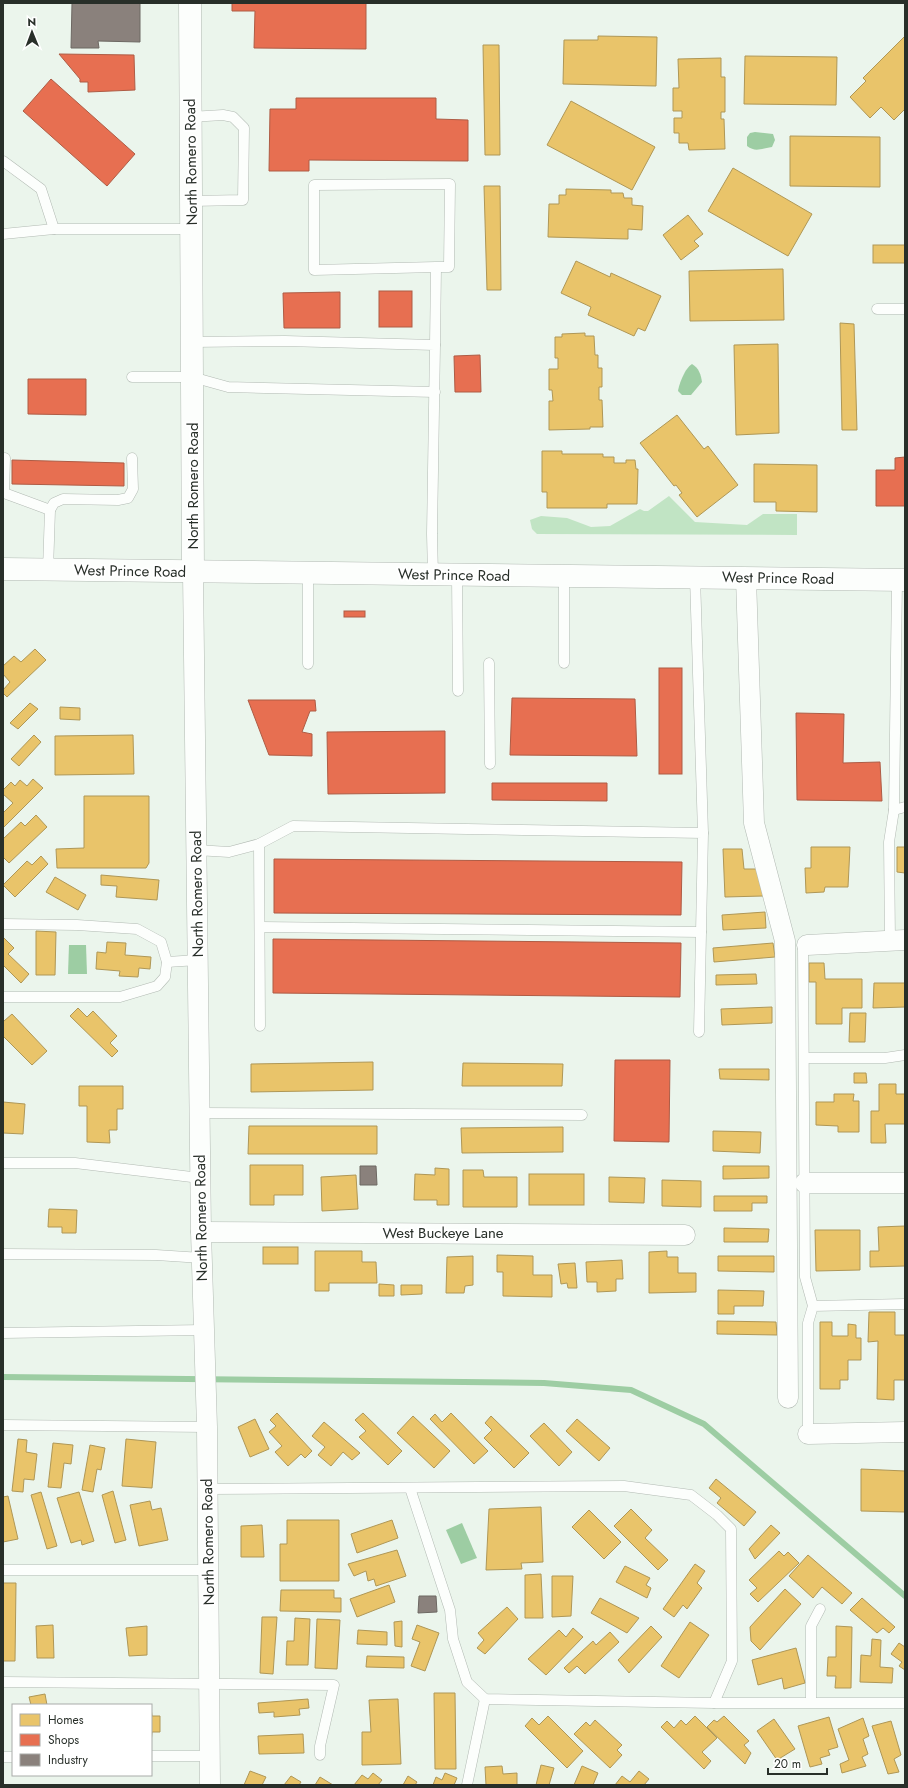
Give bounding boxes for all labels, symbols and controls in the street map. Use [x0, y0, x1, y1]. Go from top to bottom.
north arrow [12, 12, 52, 52]
text: N [27, 14, 36, 30]
street label: North Romero Road [179, 98, 203, 226]
street label: North Romero Road [182, 423, 204, 549]
street label: West Prince Road [74, 559, 186, 583]
street label: West Prince Road [398, 563, 510, 587]
street label: West Prince Road [722, 566, 834, 590]
street label: North Romero Road [185, 830, 209, 958]
street label: North Romero Road [189, 1154, 213, 1282]
street label: West Buckeye Lane [383, 1222, 504, 1244]
street label: North Romero Road [196, 1478, 220, 1606]
legend [12, 1704, 152, 1776]
text: Homes [48, 1711, 84, 1729]
text: Shops [48, 1731, 79, 1749]
scale bar [768, 1750, 827, 1776]
text: Industry [48, 1751, 89, 1769]
text: 20 m [774, 1755, 801, 1773]

